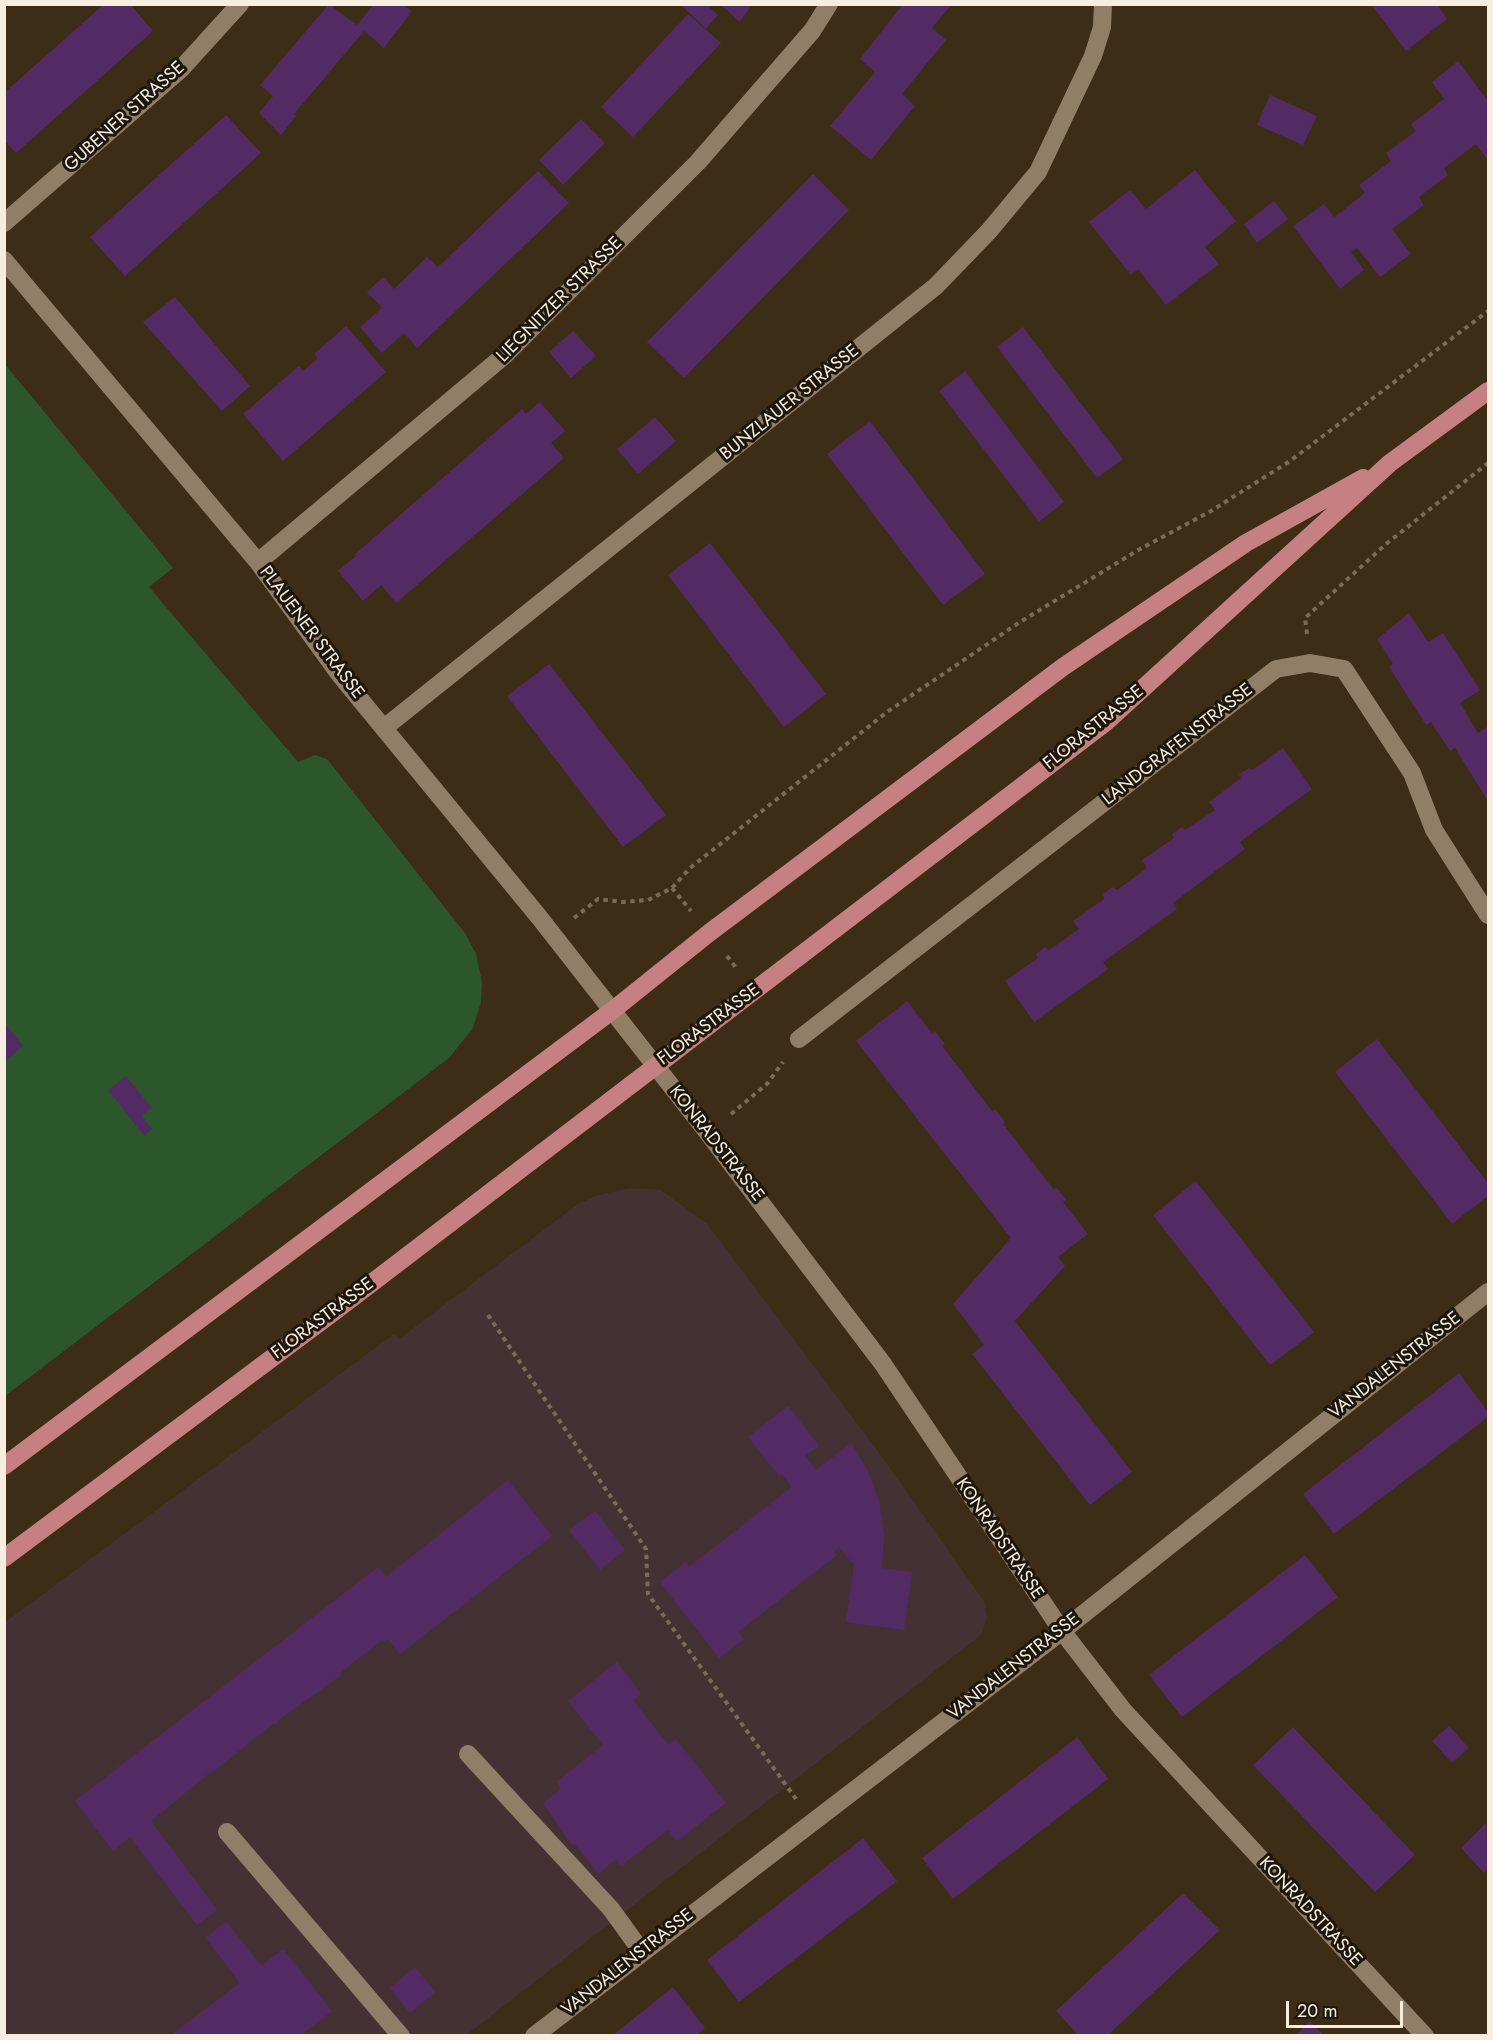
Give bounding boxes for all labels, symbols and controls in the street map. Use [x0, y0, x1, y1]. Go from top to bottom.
street label: GUBENER STRASSE [60, 57, 190, 177]
street label: LIEGNITZER STRASSE [493, 233, 627, 367]
street label: BUNZLAUER STRASSE [716, 340, 864, 466]
street label: PLAUENER STRASSE [254, 562, 368, 704]
street label: LANDGRAFENSTRASSE [1098, 679, 1258, 811]
street label: FLORASTRASSE [1040, 681, 1148, 775]
street label: FLORASTRASSE [654, 979, 764, 1071]
street label: KONRADSTRASSE [664, 1082, 768, 1206]
street label: FLORASTRASSE [268, 1273, 378, 1365]
street label: VANDALENSTRASSE [1325, 1308, 1465, 1424]
street label: KONRADSTRASSE [950, 1474, 1048, 1604]
street label: VANDALENSTRASSE [944, 1609, 1084, 1725]
street label: KONRADSTRASSE [1254, 1853, 1366, 1971]
street label: VANDALENSTRASSE [558, 1905, 698, 2021]
scale bar [1289, 1989, 1406, 2027]
text: 20 m [1297, 1998, 1337, 2024]

